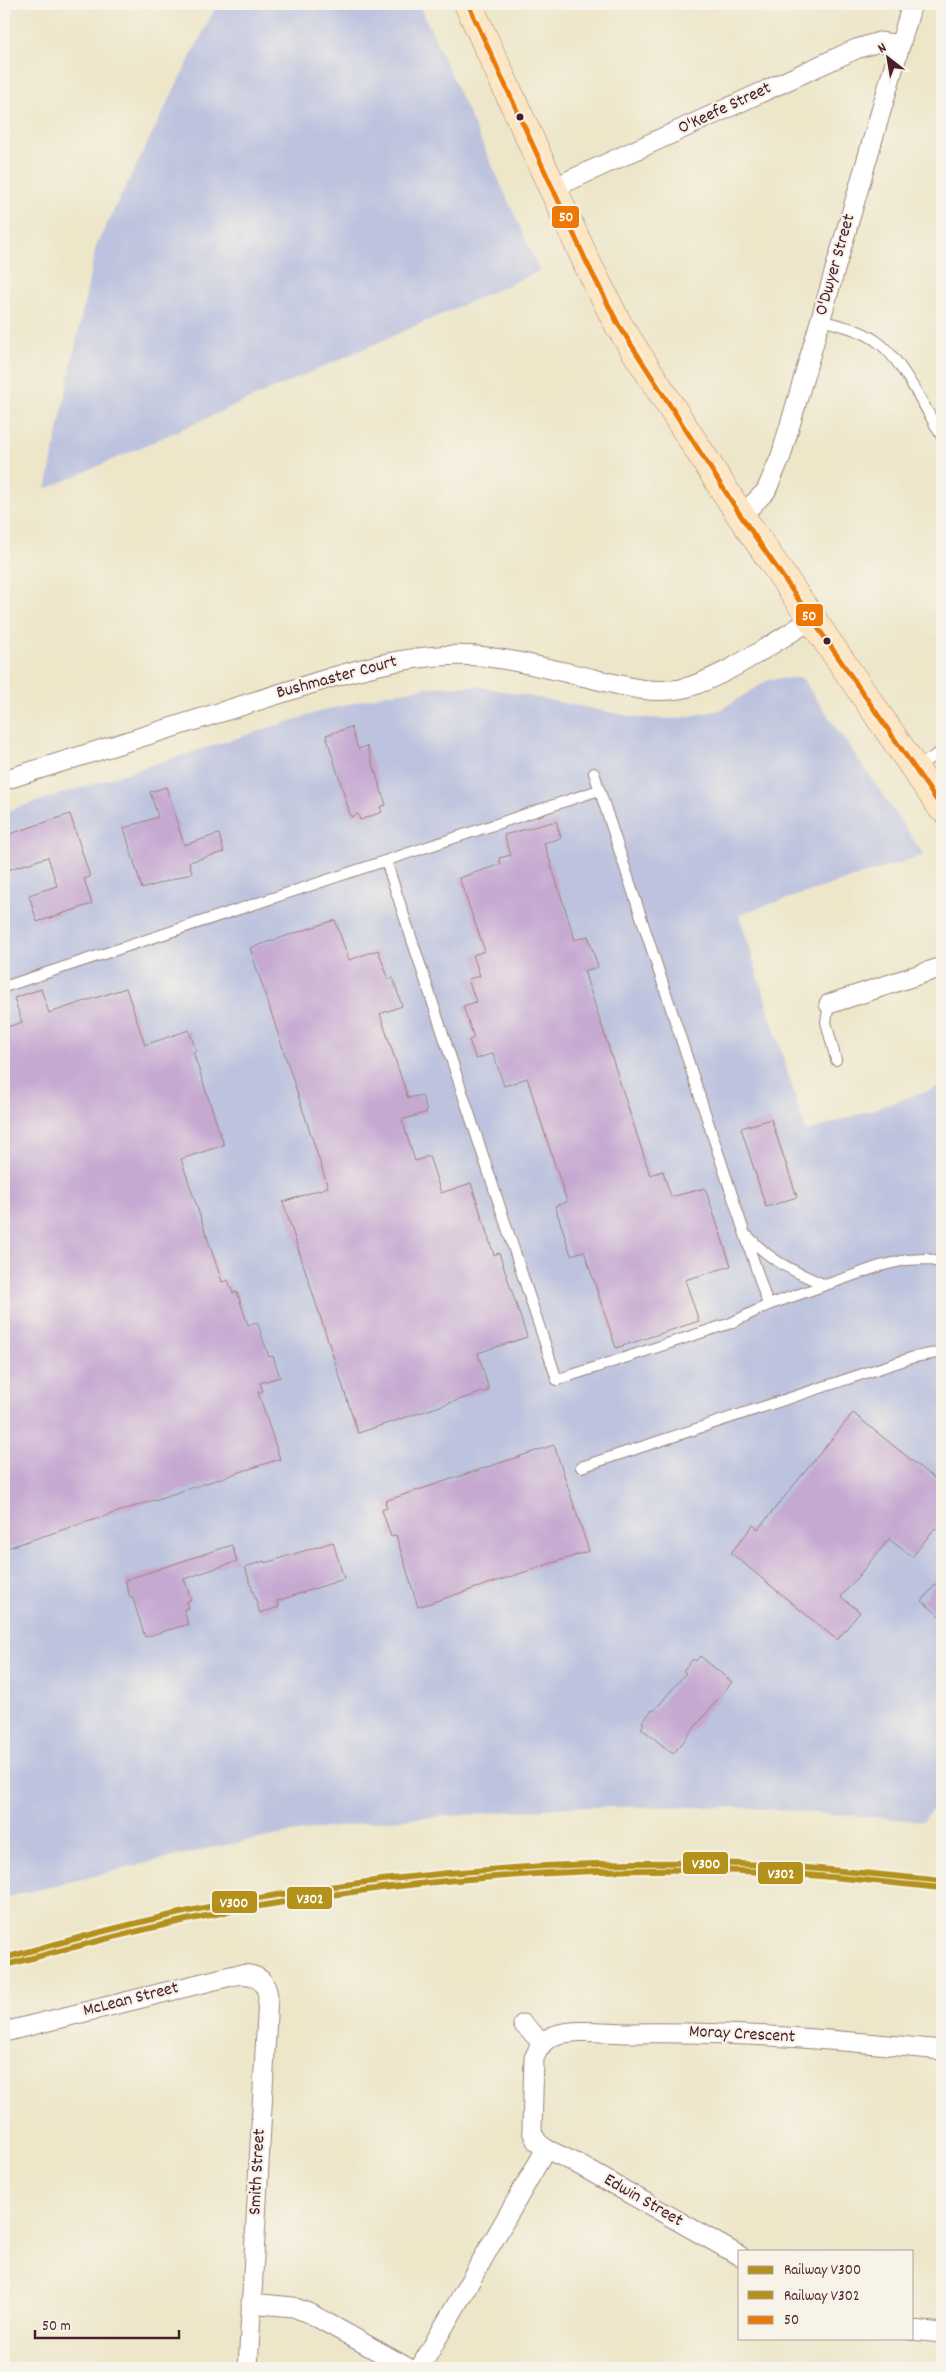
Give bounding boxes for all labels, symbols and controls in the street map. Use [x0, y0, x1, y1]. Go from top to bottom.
north arrow [864, 32, 914, 82]
text: N [874, 38, 891, 59]
street label: O'Keefe Street [674, 76, 776, 141]
unlabelled marker [515, 112, 525, 122]
line badge: 50 [551, 205, 580, 229]
text: 50 [559, 208, 573, 228]
street label: O'Dwyer Street [810, 211, 863, 319]
line badge: 50 [795, 603, 824, 627]
text: 50 [802, 607, 816, 627]
unlabelled marker [822, 636, 832, 646]
street label: Bushmaster Court [274, 650, 400, 706]
line badge: V300 [682, 1851, 729, 1875]
text: V300 [692, 1855, 720, 1875]
line badge: V302 [757, 1861, 804, 1885]
text: V302 [768, 1865, 794, 1885]
line badge: V302 [286, 1886, 333, 1910]
line badge: V300 [211, 1890, 258, 1914]
text: V302 [297, 1890, 323, 1910]
text: V300 [220, 1894, 248, 1914]
street label: McLean Street [81, 1976, 182, 2024]
street label: Moray Crescent [688, 2020, 796, 2050]
street label: Smith Street [243, 2128, 273, 2216]
street label: Edwin Street [599, 2168, 688, 2234]
legend [738, 2250, 914, 2340]
text: Railway V300 [784, 2260, 861, 2282]
text: Railway V302 [784, 2286, 859, 2308]
scale bar [35, 2307, 179, 2339]
text: 50 [784, 2310, 799, 2332]
text: 50 m [42, 2316, 71, 2338]

